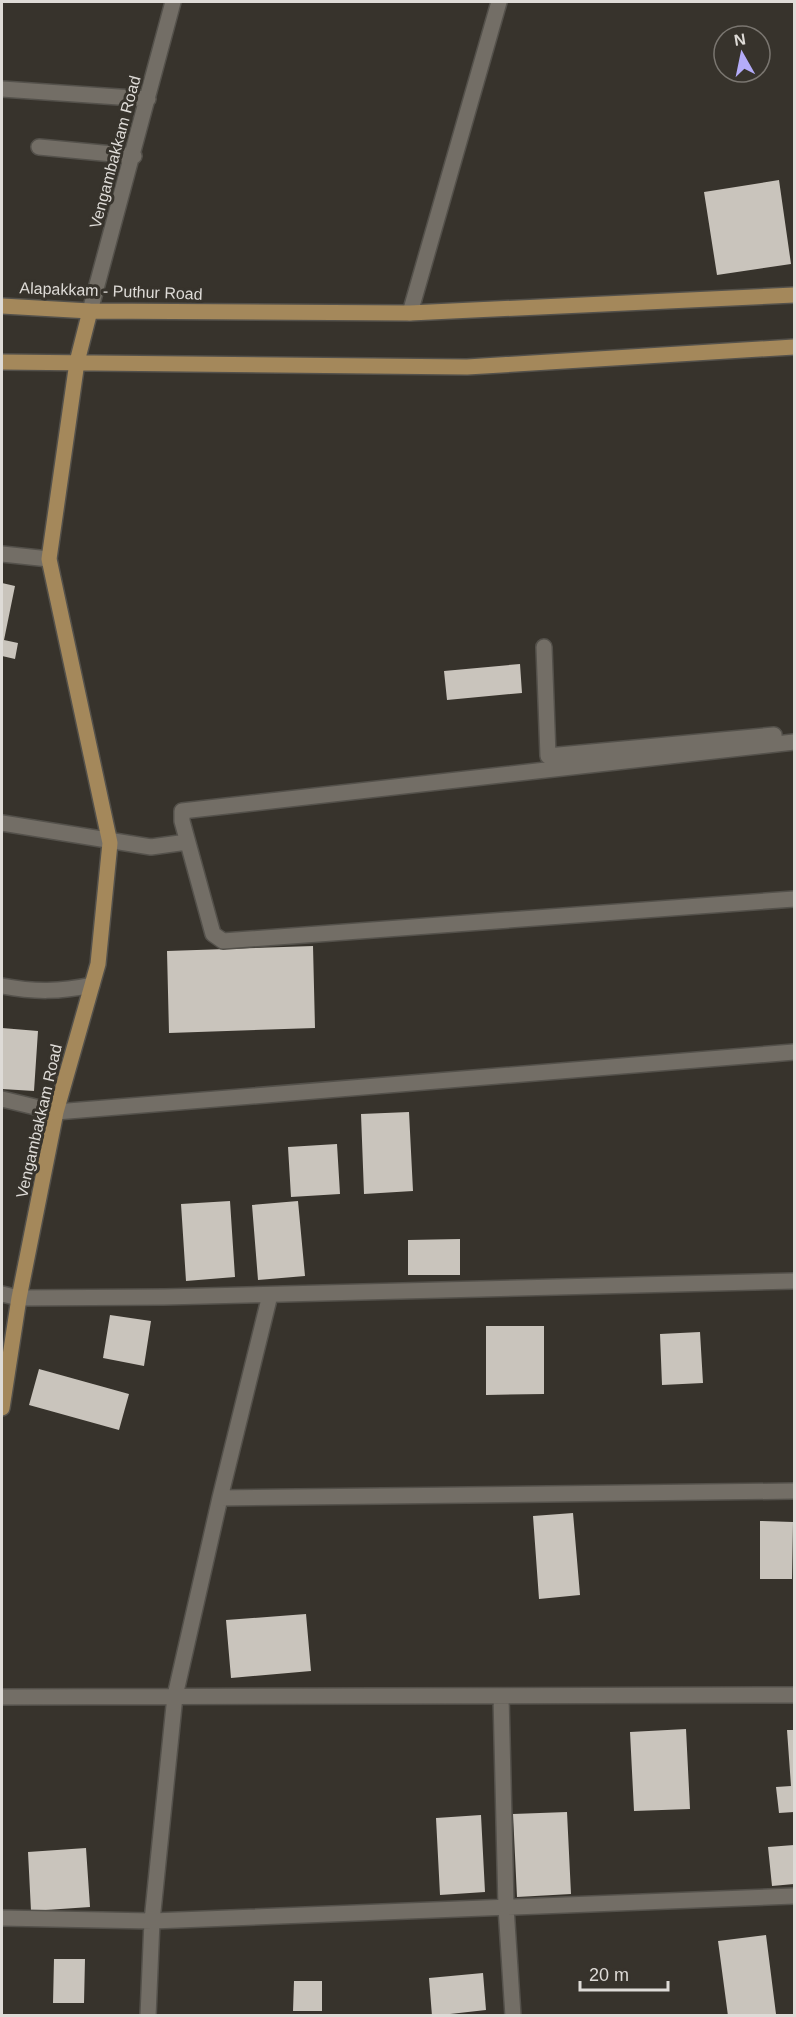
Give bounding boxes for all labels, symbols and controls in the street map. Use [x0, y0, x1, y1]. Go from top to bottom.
north arrow [712, 24, 772, 84]
text: N [733, 30, 747, 49]
street label: Vengambakkam Road [86, 74, 144, 230]
street label: Alapakkam - Puthur Road [19, 279, 203, 303]
street label: Vengambakkam Road [13, 1042, 65, 1200]
scale bar [580, 1954, 668, 1992]
text: 20 m [589, 1965, 629, 1985]

